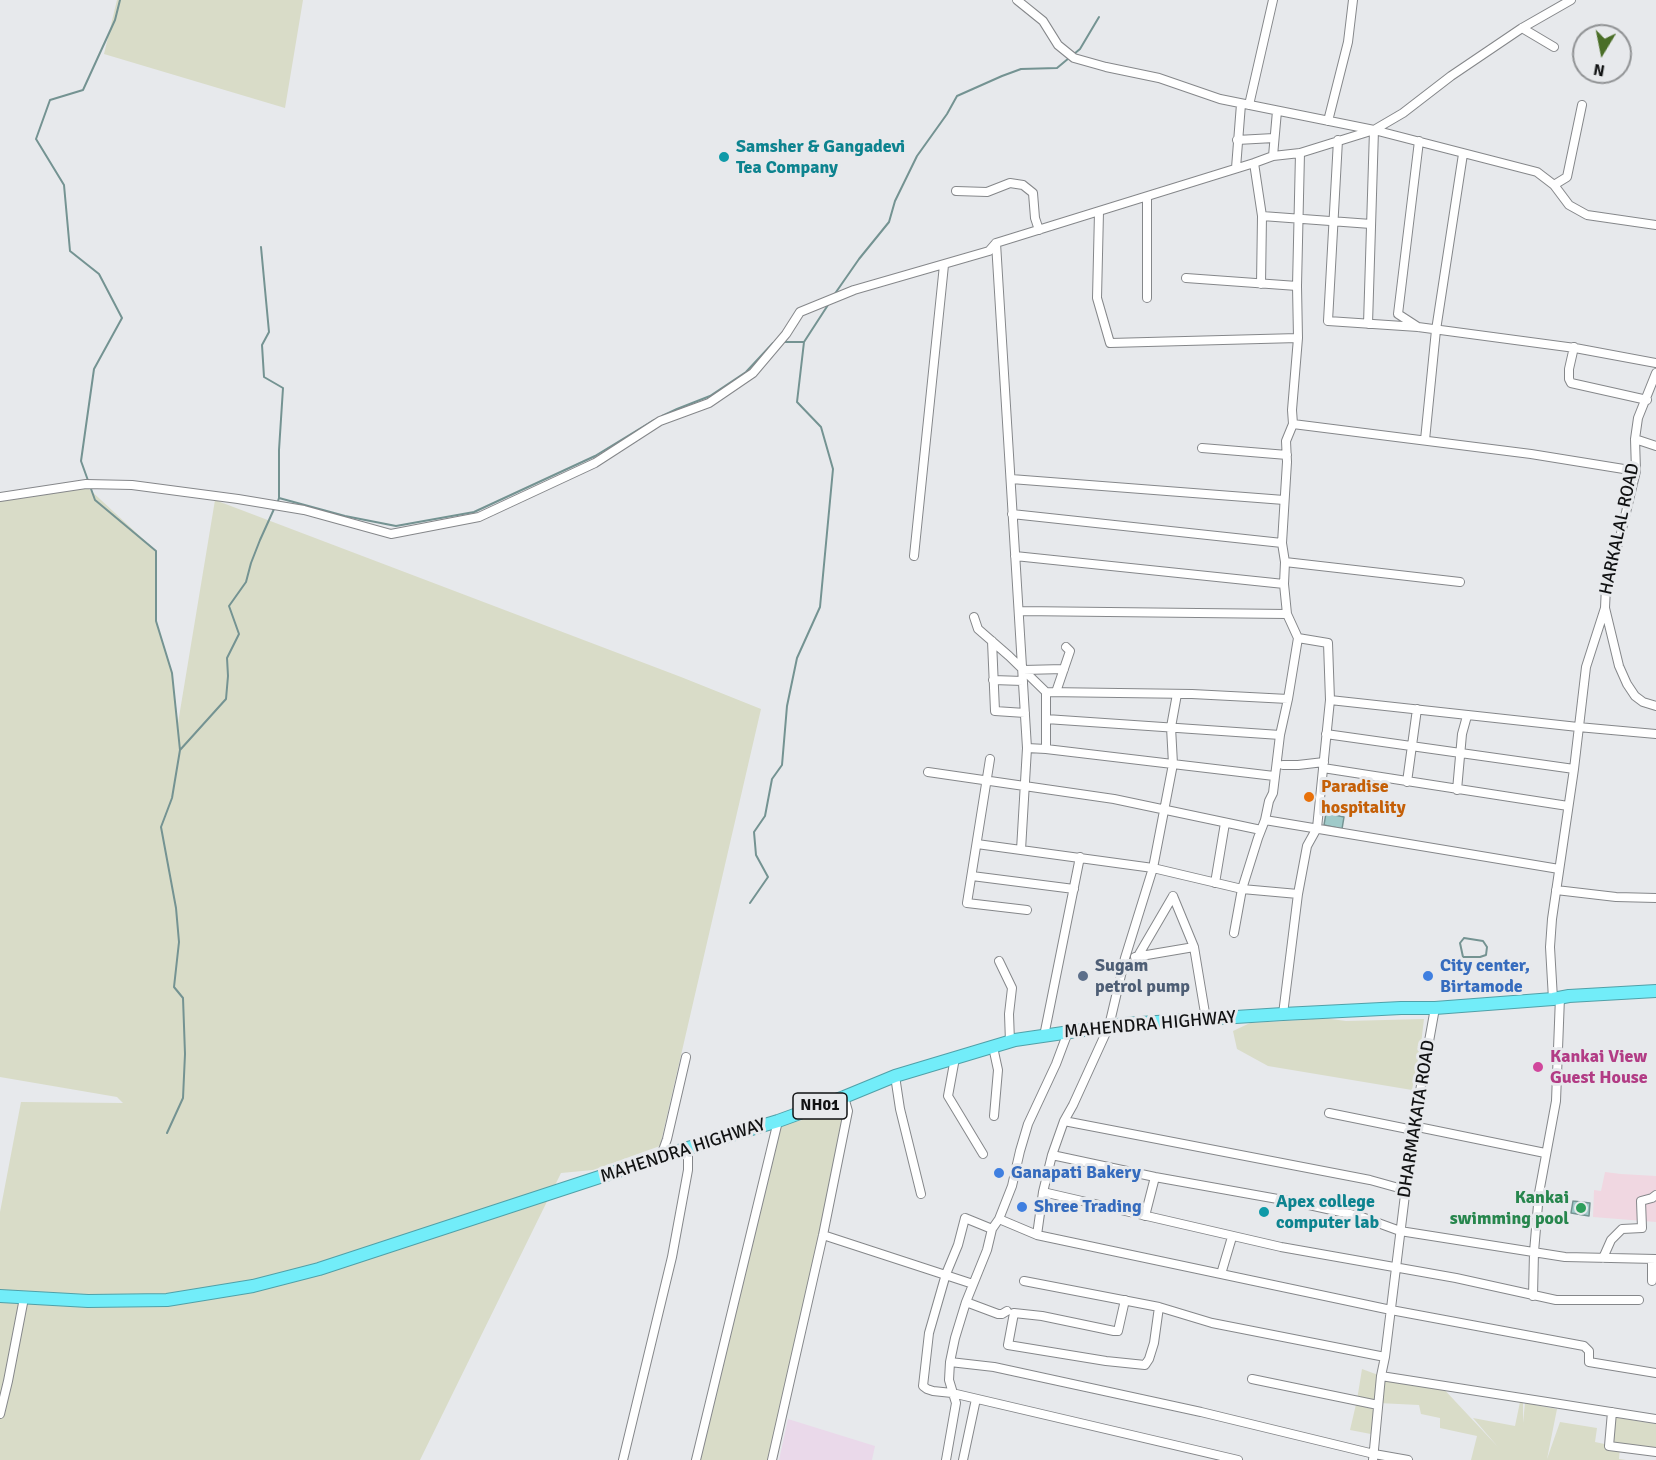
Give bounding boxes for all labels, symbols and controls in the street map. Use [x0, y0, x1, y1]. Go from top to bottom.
north arrow [1572, 24, 1632, 84]
text: N [1592, 59, 1606, 81]
place label: Samsher & Gangadevi Tea Company [736, 136, 905, 178]
marker: Samsher & Gangadevi Tea Company [717, 150, 731, 164]
street label: HARKALAL ROAD [1596, 461, 1644, 597]
place label: Paradise hospitality [1321, 776, 1406, 818]
marker: Paradise hospitality [1302, 790, 1316, 804]
place label: Sugam petrol pump [1095, 955, 1190, 998]
place label: City center, Birtamode [1440, 955, 1530, 998]
marker: Sugam petrol pump [1076, 969, 1090, 983]
marker: City center, Birtamode [1421, 969, 1435, 983]
street label: MAHENDRA HIGHWAY [1063, 1007, 1237, 1043]
street label: DHARMAKATA ROAD [1394, 1039, 1440, 1199]
place label: Kankai View Guest House [1550, 1046, 1648, 1088]
marker: Kankai View Guest House [1531, 1060, 1545, 1074]
road number: NH01 [793, 1093, 847, 1119]
street label: MAHENDRA HIGHWAY [598, 1114, 768, 1188]
place label: Ganapati Bakery [1011, 1162, 1141, 1184]
marker: Ganapati Bakery [992, 1166, 1006, 1180]
place label: Kankai swimming pool [1450, 1187, 1569, 1230]
place label: Apex college computer lab [1276, 1191, 1379, 1234]
place label: Shree Trading [1034, 1196, 1142, 1218]
marker: Shree Trading [1015, 1200, 1029, 1214]
marker: Kankai swimming pool [1574, 1201, 1588, 1215]
marker: Apex college computer lab [1257, 1205, 1271, 1219]

